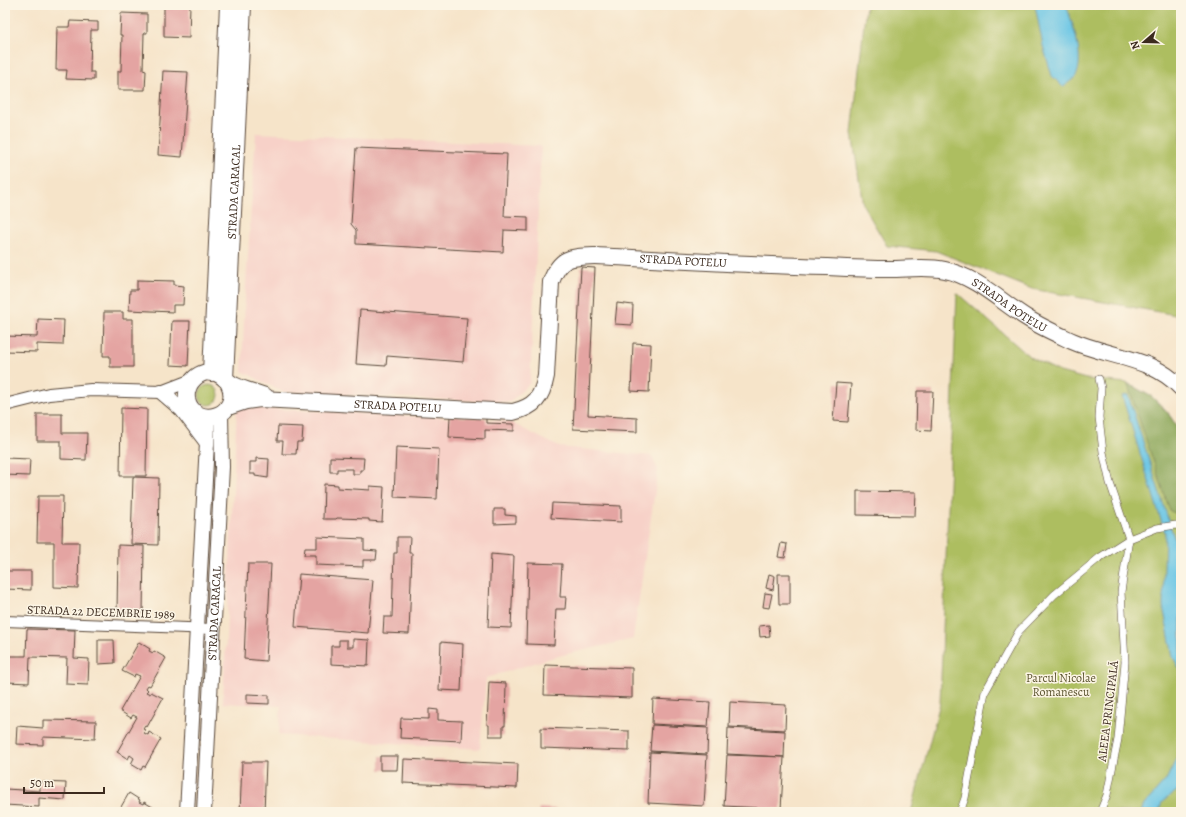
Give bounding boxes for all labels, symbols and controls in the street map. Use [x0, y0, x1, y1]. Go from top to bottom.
north arrow [1124, 22, 1164, 62]
text: N [1127, 39, 1143, 52]
street label: STRADA CARACAL [224, 144, 244, 240]
street label: STRADA POTELU [639, 250, 727, 271]
street label: STRADA POTELU [969, 274, 1050, 336]
street label: STRADA POTELU [353, 396, 442, 416]
street label: STRADA CARACAL [204, 565, 225, 661]
street label: STRADA 22 DECEMBRIE 1989 [27, 601, 175, 623]
street label: ALEEA PRINCIPALĂ [1094, 658, 1122, 764]
park label: Parcul Nicolae Romanescu [1026, 670, 1096, 700]
scale bar [24, 769, 104, 795]
text: 50 m [30, 775, 54, 791]

